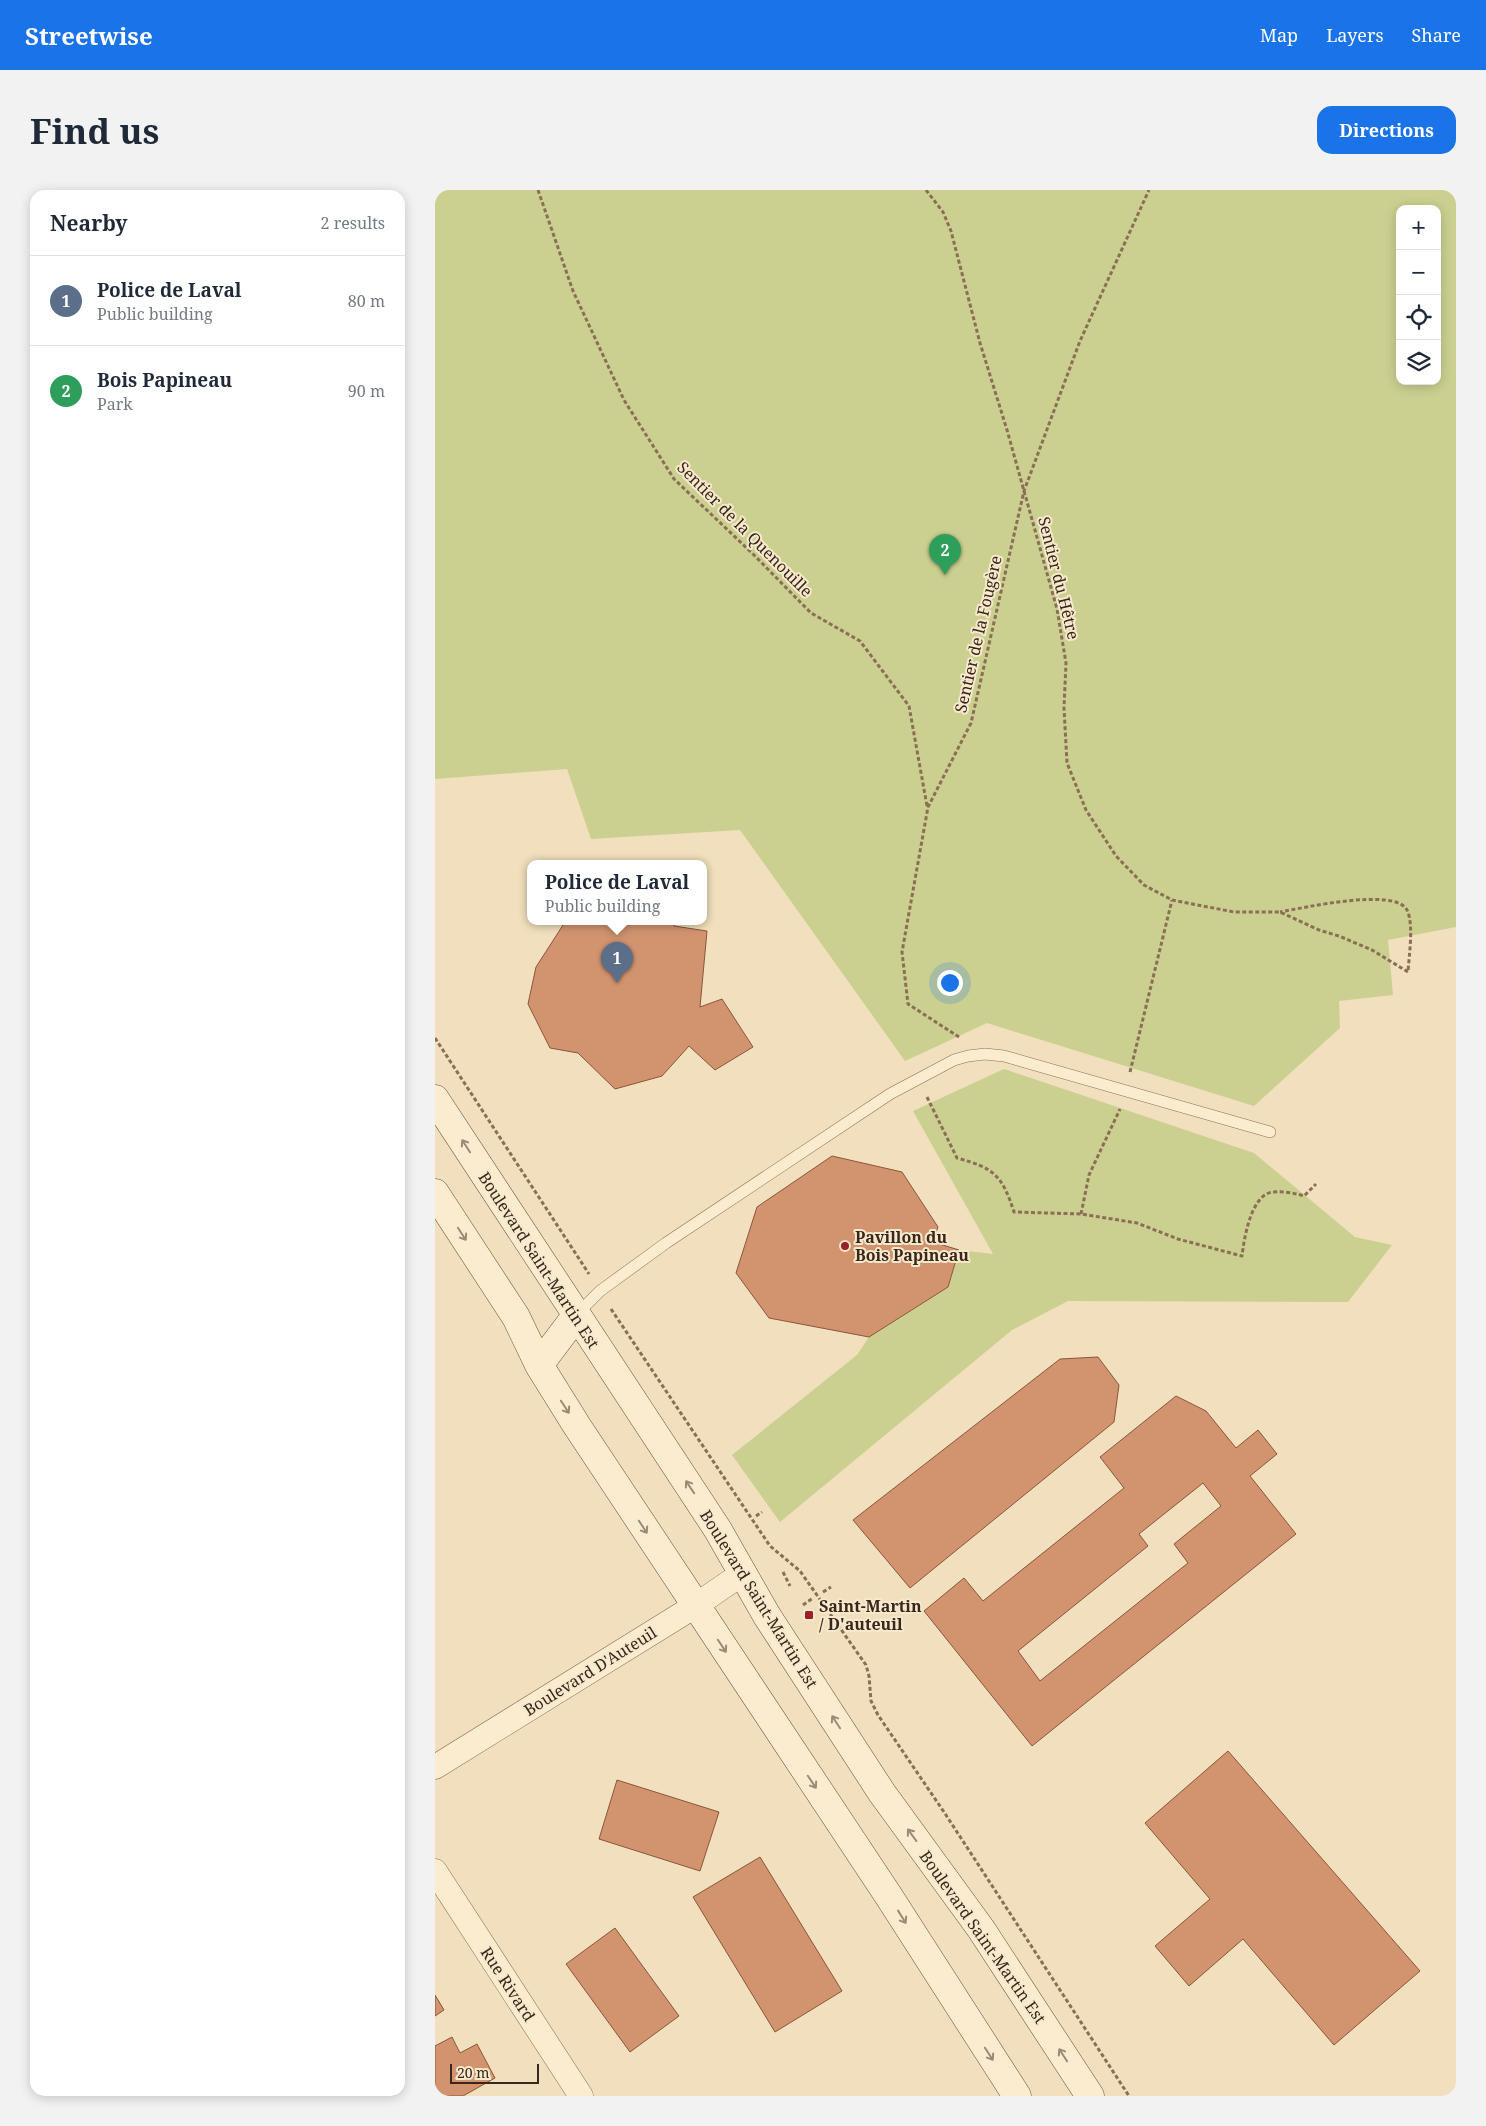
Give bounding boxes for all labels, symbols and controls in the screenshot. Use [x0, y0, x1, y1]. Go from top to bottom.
text: Streetwise [25, 19, 153, 52]
text: Map [1260, 23, 1298, 47]
text: Layers [1326, 23, 1384, 47]
text: Share [1412, 23, 1461, 47]
button: Directions [1317, 106, 1456, 154]
text: Find us [30, 107, 159, 154]
map controls [1396, 205, 1441, 385]
button: + [1396, 205, 1441, 250]
text: Nearby [50, 209, 128, 237]
text: 2 results [321, 212, 385, 234]
button: − [1396, 250, 1441, 295]
text: Police de Laval [97, 277, 242, 303]
text: 1 [61, 290, 71, 312]
text: 80 m [348, 290, 385, 312]
button: locate [1396, 295, 1441, 340]
text: Public building [97, 303, 213, 325]
button: layers [1396, 340, 1441, 385]
text: Bois Papineau [97, 367, 232, 393]
text: 2 [61, 380, 71, 402]
text: 90 m [348, 380, 385, 402]
text: Park [97, 393, 133, 415]
street label: Sentier de la Quenouille [672, 456, 818, 602]
street label: Sentier du Hêtre [1033, 514, 1085, 642]
pin: 2 [929, 534, 961, 575]
street label: Sentier de la Fougère [949, 553, 1007, 715]
popup [527, 860, 707, 925]
text: Police de Laval [545, 869, 689, 895]
text: Public building [545, 895, 660, 917]
pin: 1 [601, 942, 633, 983]
your location [937, 970, 963, 996]
one-way arrow [461, 1140, 471, 1154]
street label: Boulevard Saint-Martin Est [474, 1167, 605, 1353]
one-way arrow [457, 1226, 467, 1240]
place label: Pavillon du Bois Papineau [855, 1226, 969, 1266]
marker: Pavillon du Bois Papineau [839, 1240, 851, 1252]
one-way arrow [560, 1399, 570, 1413]
one-way arrow [684, 1480, 695, 1494]
street label: Boulevard Saint-Martin Est [695, 1506, 823, 1693]
one-way arrow [639, 1519, 649, 1533]
place label: Saint-Martin / D'auteuil [819, 1595, 922, 1635]
marker: Saint-Martin / D'auteuil [803, 1609, 815, 1621]
street label: Boulevard D'Auteuil [519, 1621, 661, 1721]
one-way arrow [718, 1639, 728, 1653]
one-way arrow [831, 1716, 841, 1730]
one-way arrow [808, 1774, 818, 1788]
one-way arrow [907, 1828, 917, 1842]
street label: Boulevard Saint-Martin Est [915, 1846, 1051, 2028]
one-way arrow [897, 1910, 907, 1924]
street label: Rue Rivard [476, 1943, 540, 2026]
one-way arrow [985, 2047, 995, 2061]
one-way arrow [1058, 2048, 1069, 2062]
scale bar [450, 2061, 539, 2084]
text: 20 m [457, 2063, 490, 2082]

